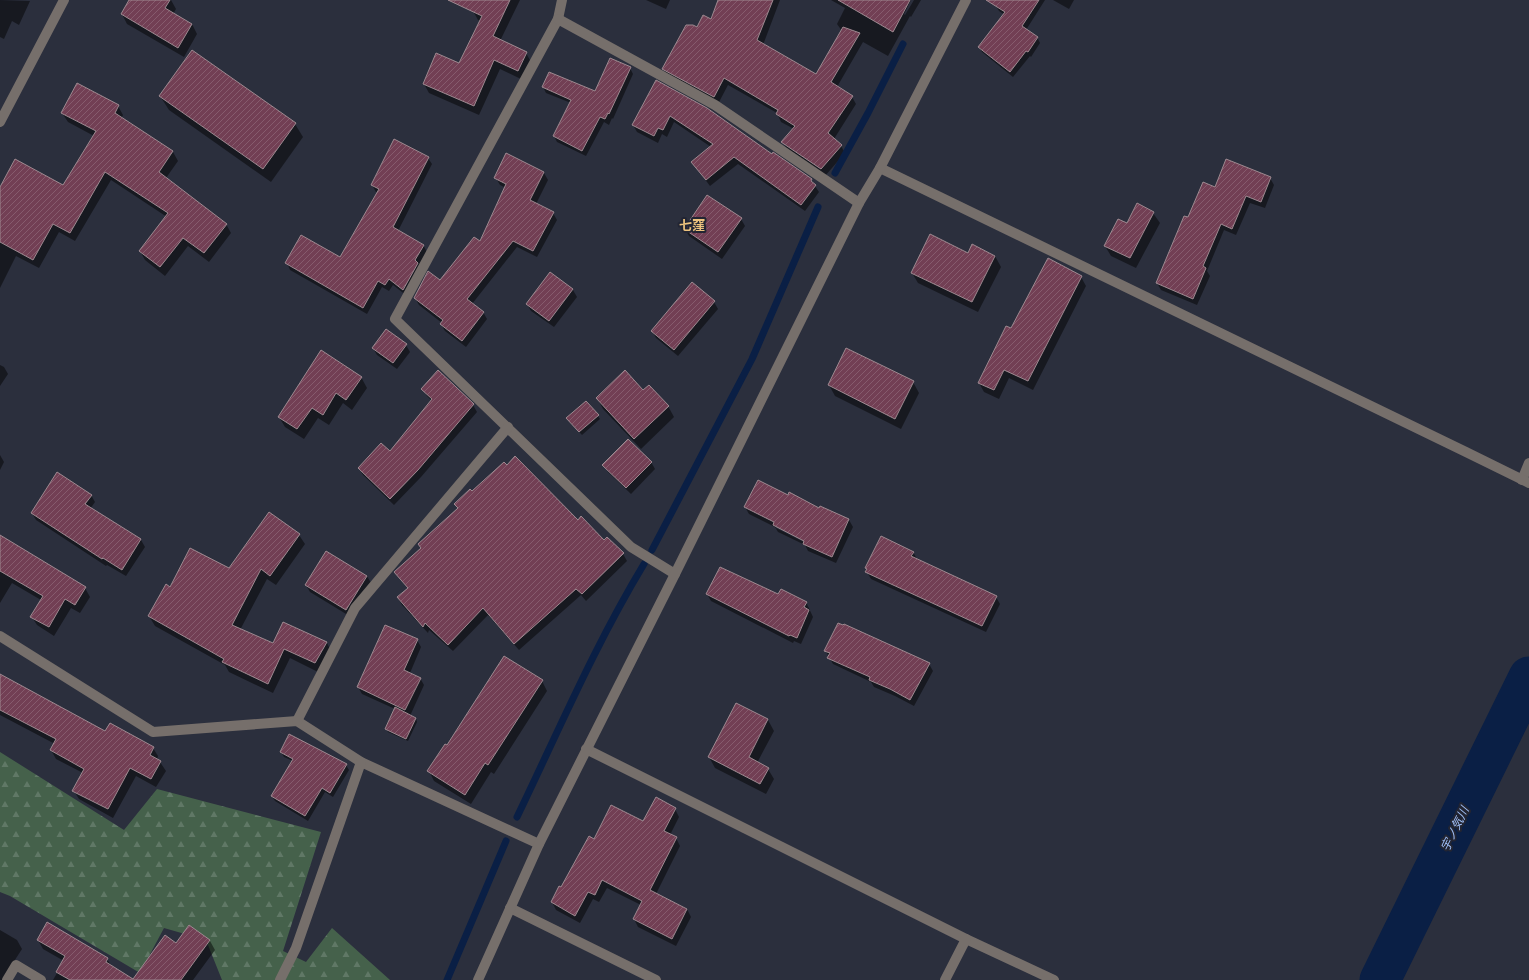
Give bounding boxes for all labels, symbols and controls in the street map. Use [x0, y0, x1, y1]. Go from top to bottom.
district label: 七窪 [679, 217, 705, 234]
water label: 宇ノ気川 [1437, 802, 1474, 854]

